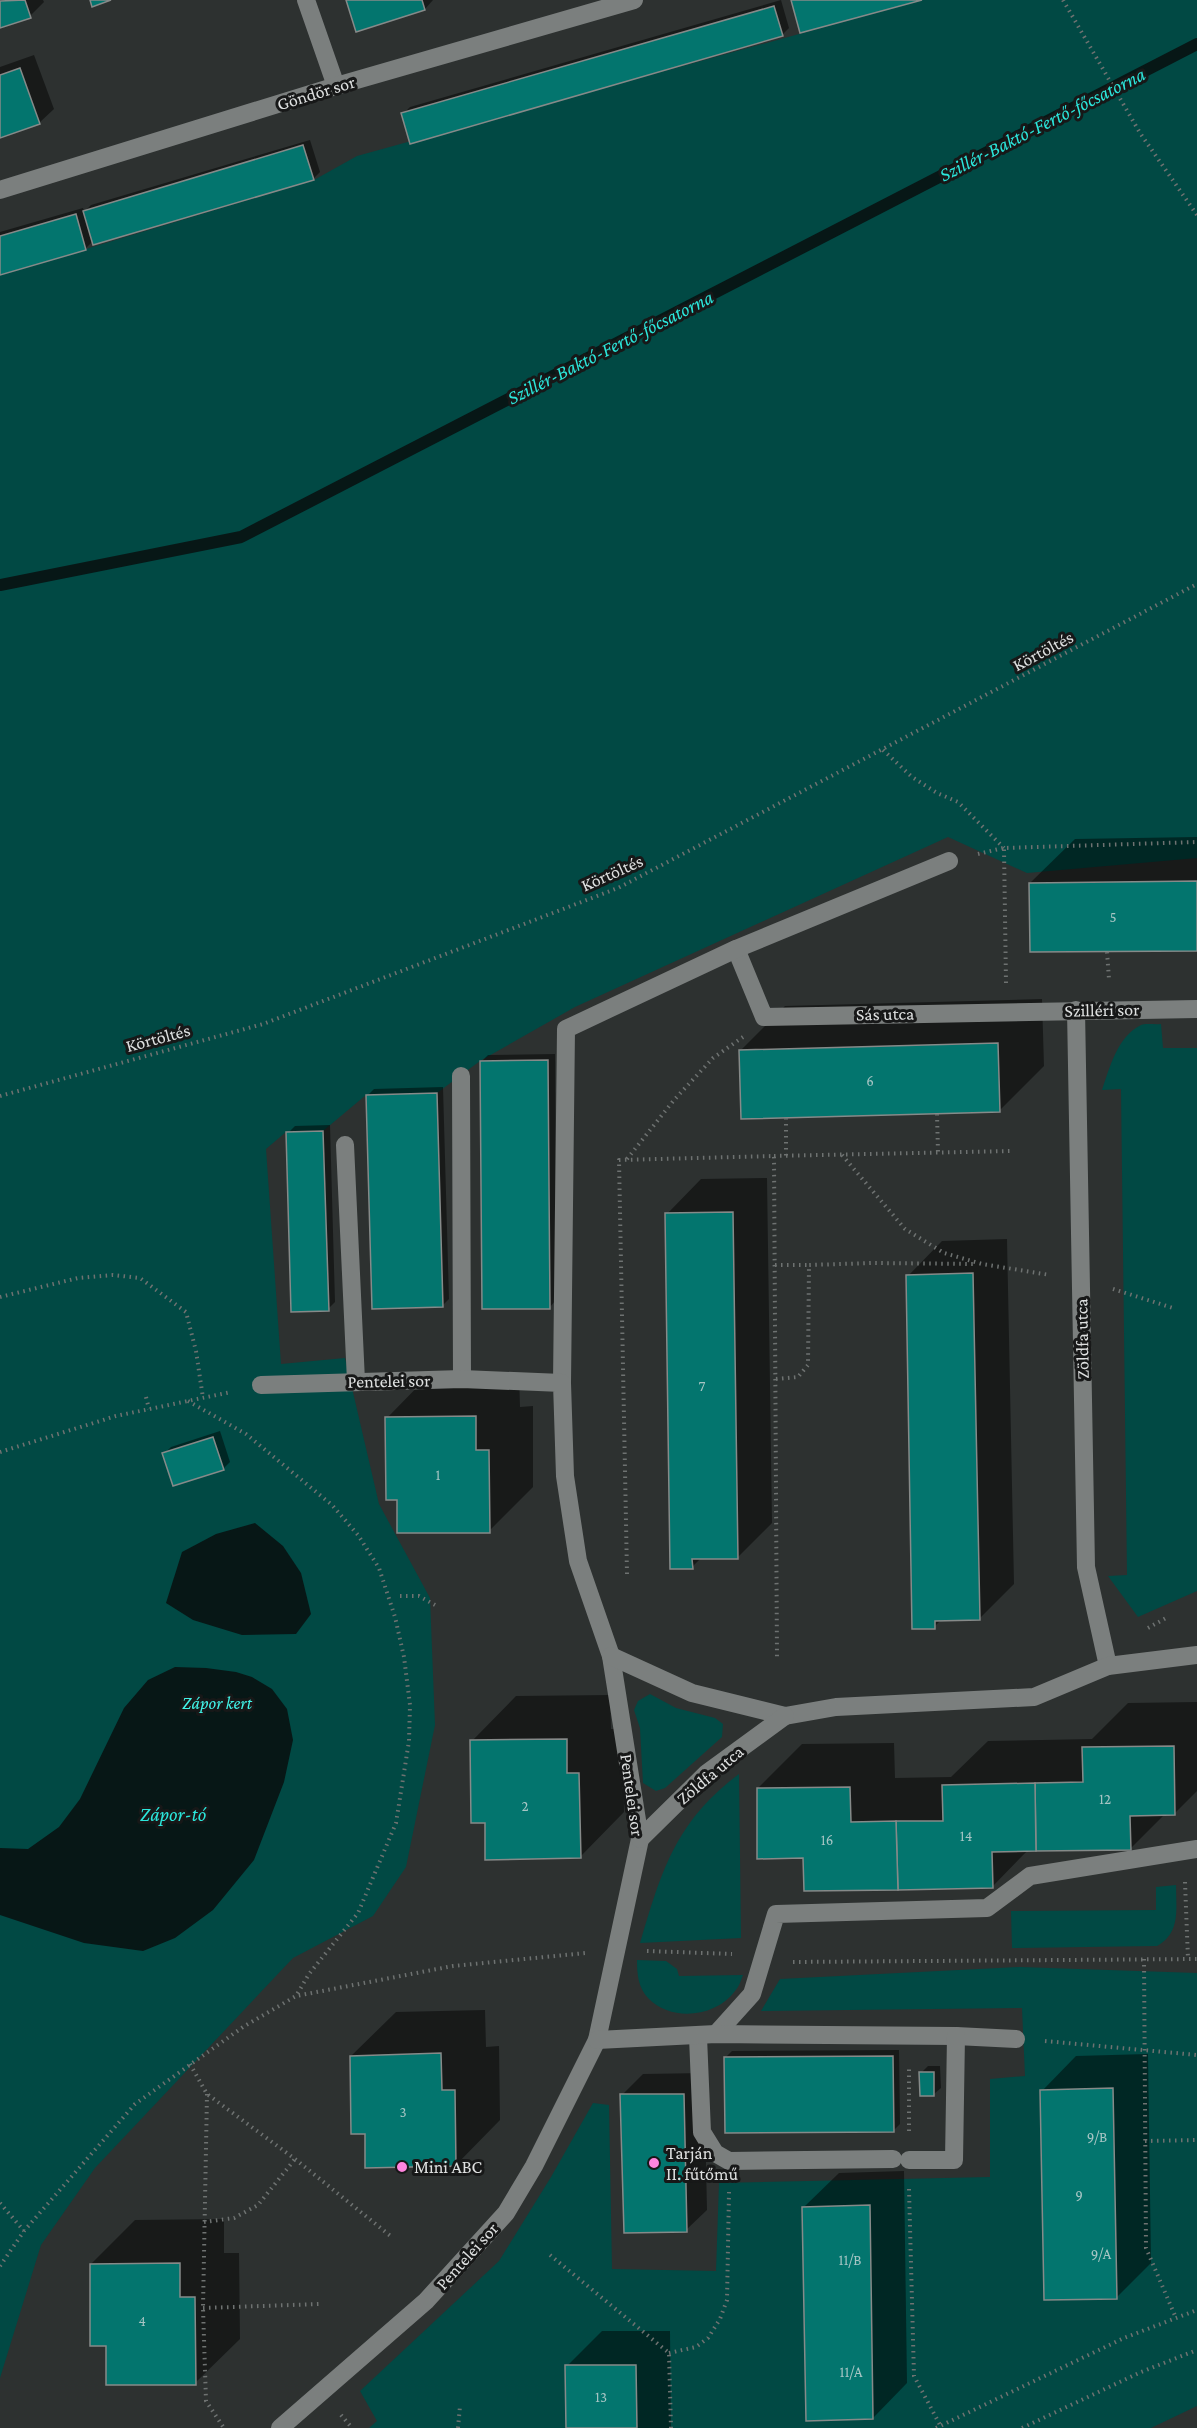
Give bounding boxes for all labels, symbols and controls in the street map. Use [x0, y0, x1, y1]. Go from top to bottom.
water label: Szillér-Baktó-Fertő-főcsatorna [935, 62, 1149, 186]
street label: Göndör sor [275, 71, 358, 114]
water label: Szillér-Baktó-Fertő-főcsatorna [503, 285, 717, 409]
street label: Körtöltés [1009, 627, 1077, 675]
street label: Körtöltés [578, 850, 646, 896]
house number: 5 [1109, 909, 1117, 925]
street label: Szilléri sor [1064, 999, 1140, 1021]
street label: Sás utca [856, 1003, 914, 1025]
street label: Körtöltés [124, 1020, 192, 1056]
house number: 6 [866, 1073, 874, 1089]
street label: Zöldfa utca [1071, 1298, 1093, 1380]
street label: Pentelei sor [347, 1370, 431, 1392]
house number: 7 [699, 1378, 706, 1394]
house number: 1 [436, 1467, 441, 1483]
park label: Zápor kert [182, 1693, 253, 1713]
street label: Zöldfa utca [673, 1741, 747, 1809]
street label: Pentelei sor [616, 1752, 648, 1838]
house number: 12 [1099, 1791, 1111, 1807]
house number: 2 [521, 1798, 529, 1814]
water label: Zápor-tó [140, 1803, 208, 1826]
house number: 14 [960, 1828, 972, 1844]
house number: 16 [821, 1832, 833, 1848]
house number: 3 [399, 2104, 407, 2120]
house number: 9/B [1087, 2129, 1107, 2145]
place label: Tarján II. fűtőmű [666, 2143, 738, 2184]
marker: Tarján II. fűtőmű [647, 2156, 661, 2170]
place label: Mini ABC [414, 2157, 482, 2177]
marker: Mini ABC [395, 2160, 409, 2174]
house number: 9 [1075, 2187, 1083, 2203]
street label: Pentelei sor [432, 2218, 503, 2294]
house number: 9/A [1091, 2246, 1112, 2262]
house number: 11/B [839, 2252, 861, 2268]
house number: 4 [138, 2313, 146, 2329]
house number: 11/A [840, 2364, 863, 2380]
house number: 13 [595, 2389, 607, 2405]

